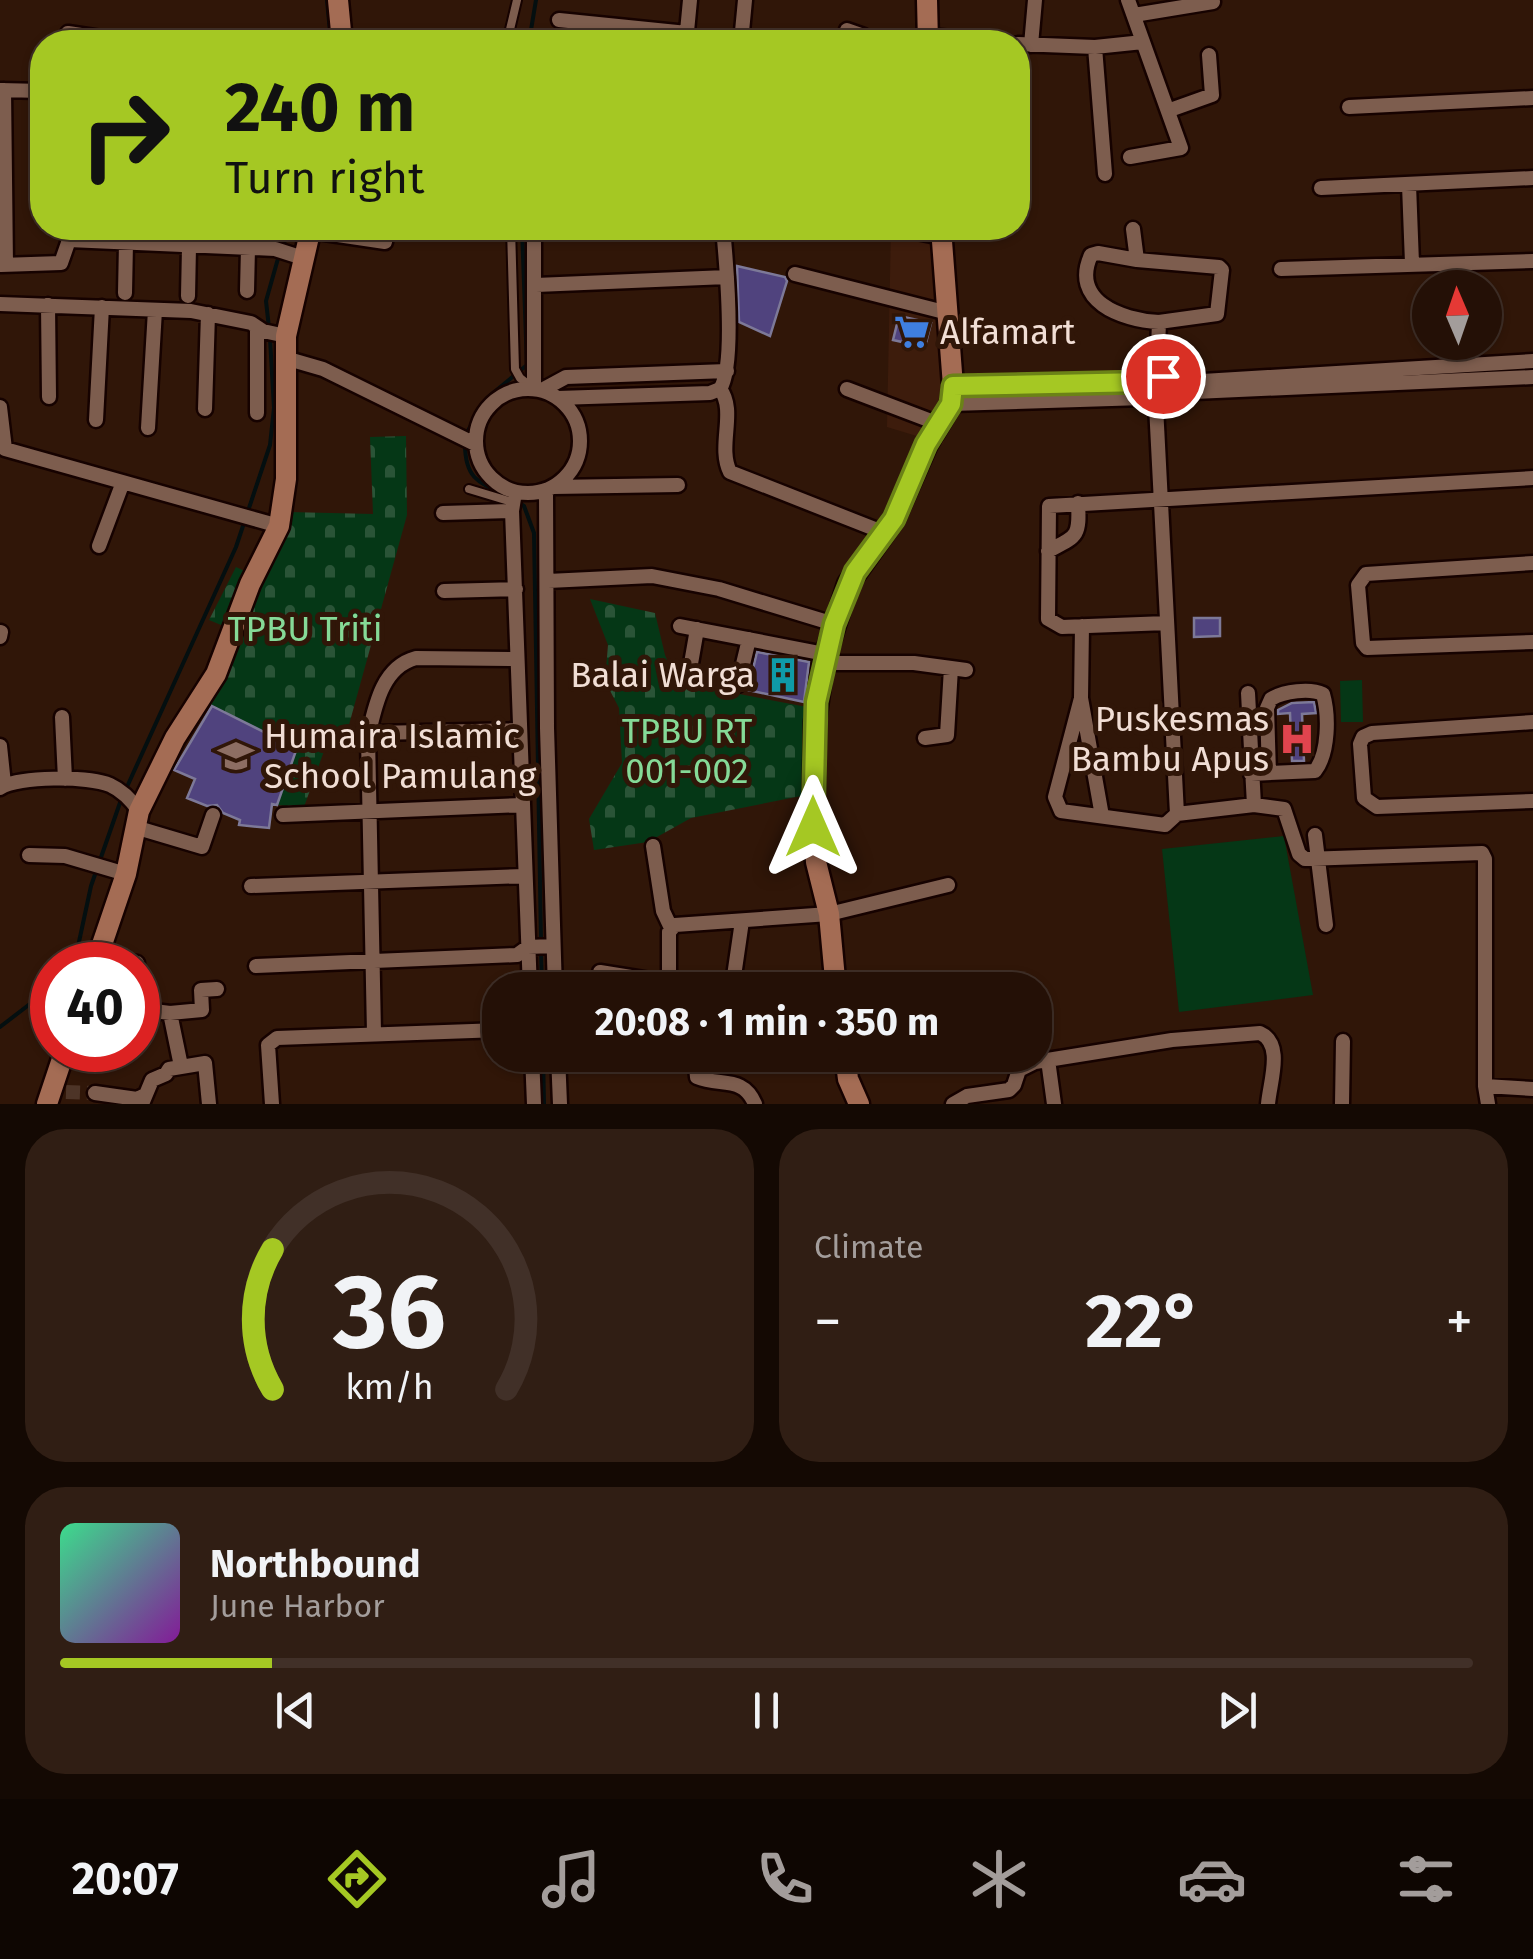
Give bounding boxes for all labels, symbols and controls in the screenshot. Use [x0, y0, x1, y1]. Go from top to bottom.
text: 240 m [225, 66, 415, 150]
icon: right [60, 70, 190, 200]
text: Turn right [225, 151, 424, 205]
north arrow [1412, 270, 1502, 360]
map controls [1412, 270, 1502, 360]
place label: Alfamart [940, 311, 1076, 353]
supermarket icon: Alfamart [893, 313, 931, 351]
pin [1121, 334, 1206, 419]
icon: arrive [1136, 349, 1191, 404]
park label: TPBU Triti [227, 608, 383, 650]
place label: Balai Warga [570, 654, 755, 696]
building icon: Balai Warga [764, 656, 802, 694]
place label: Puskesmas Bambu Apus [1071, 698, 1269, 780]
park label: TPBU RT 001-002 [622, 710, 752, 792]
place label: Humaira Islamic School Pamulang [264, 715, 537, 797]
hospital icon: Puskesmas Bambu Apus [1278, 720, 1316, 758]
school or university icon: Humaira Islamic School Pamulang [217, 737, 255, 775]
position arrow [761, 775, 865, 879]
speed limit sign: 40 [30, 942, 160, 1072]
text: 20:08 · 1 min · 350 m [595, 999, 939, 1045]
text: Climate [814, 1228, 923, 1266]
text: 36 [332, 1250, 446, 1375]
text: 22° [1085, 1277, 1202, 1367]
text: − [814, 1289, 842, 1355]
text: + [1446, 1289, 1473, 1355]
text: km/h [345, 1366, 434, 1408]
text: Northbound [210, 1541, 421, 1587]
text: June Harbor [210, 1587, 385, 1625]
icon: previous [268, 1683, 323, 1738]
icon: pause [739, 1683, 794, 1738]
icon: next [1210, 1683, 1265, 1738]
icon: directions [322, 1844, 392, 1914]
icon: music [536, 1844, 606, 1914]
icon: phone [750, 1844, 820, 1914]
icon: climate [964, 1844, 1034, 1914]
icon: car [1177, 1844, 1247, 1914]
icon: filters [1391, 1844, 1461, 1914]
text: 20:07 [72, 1852, 179, 1906]

